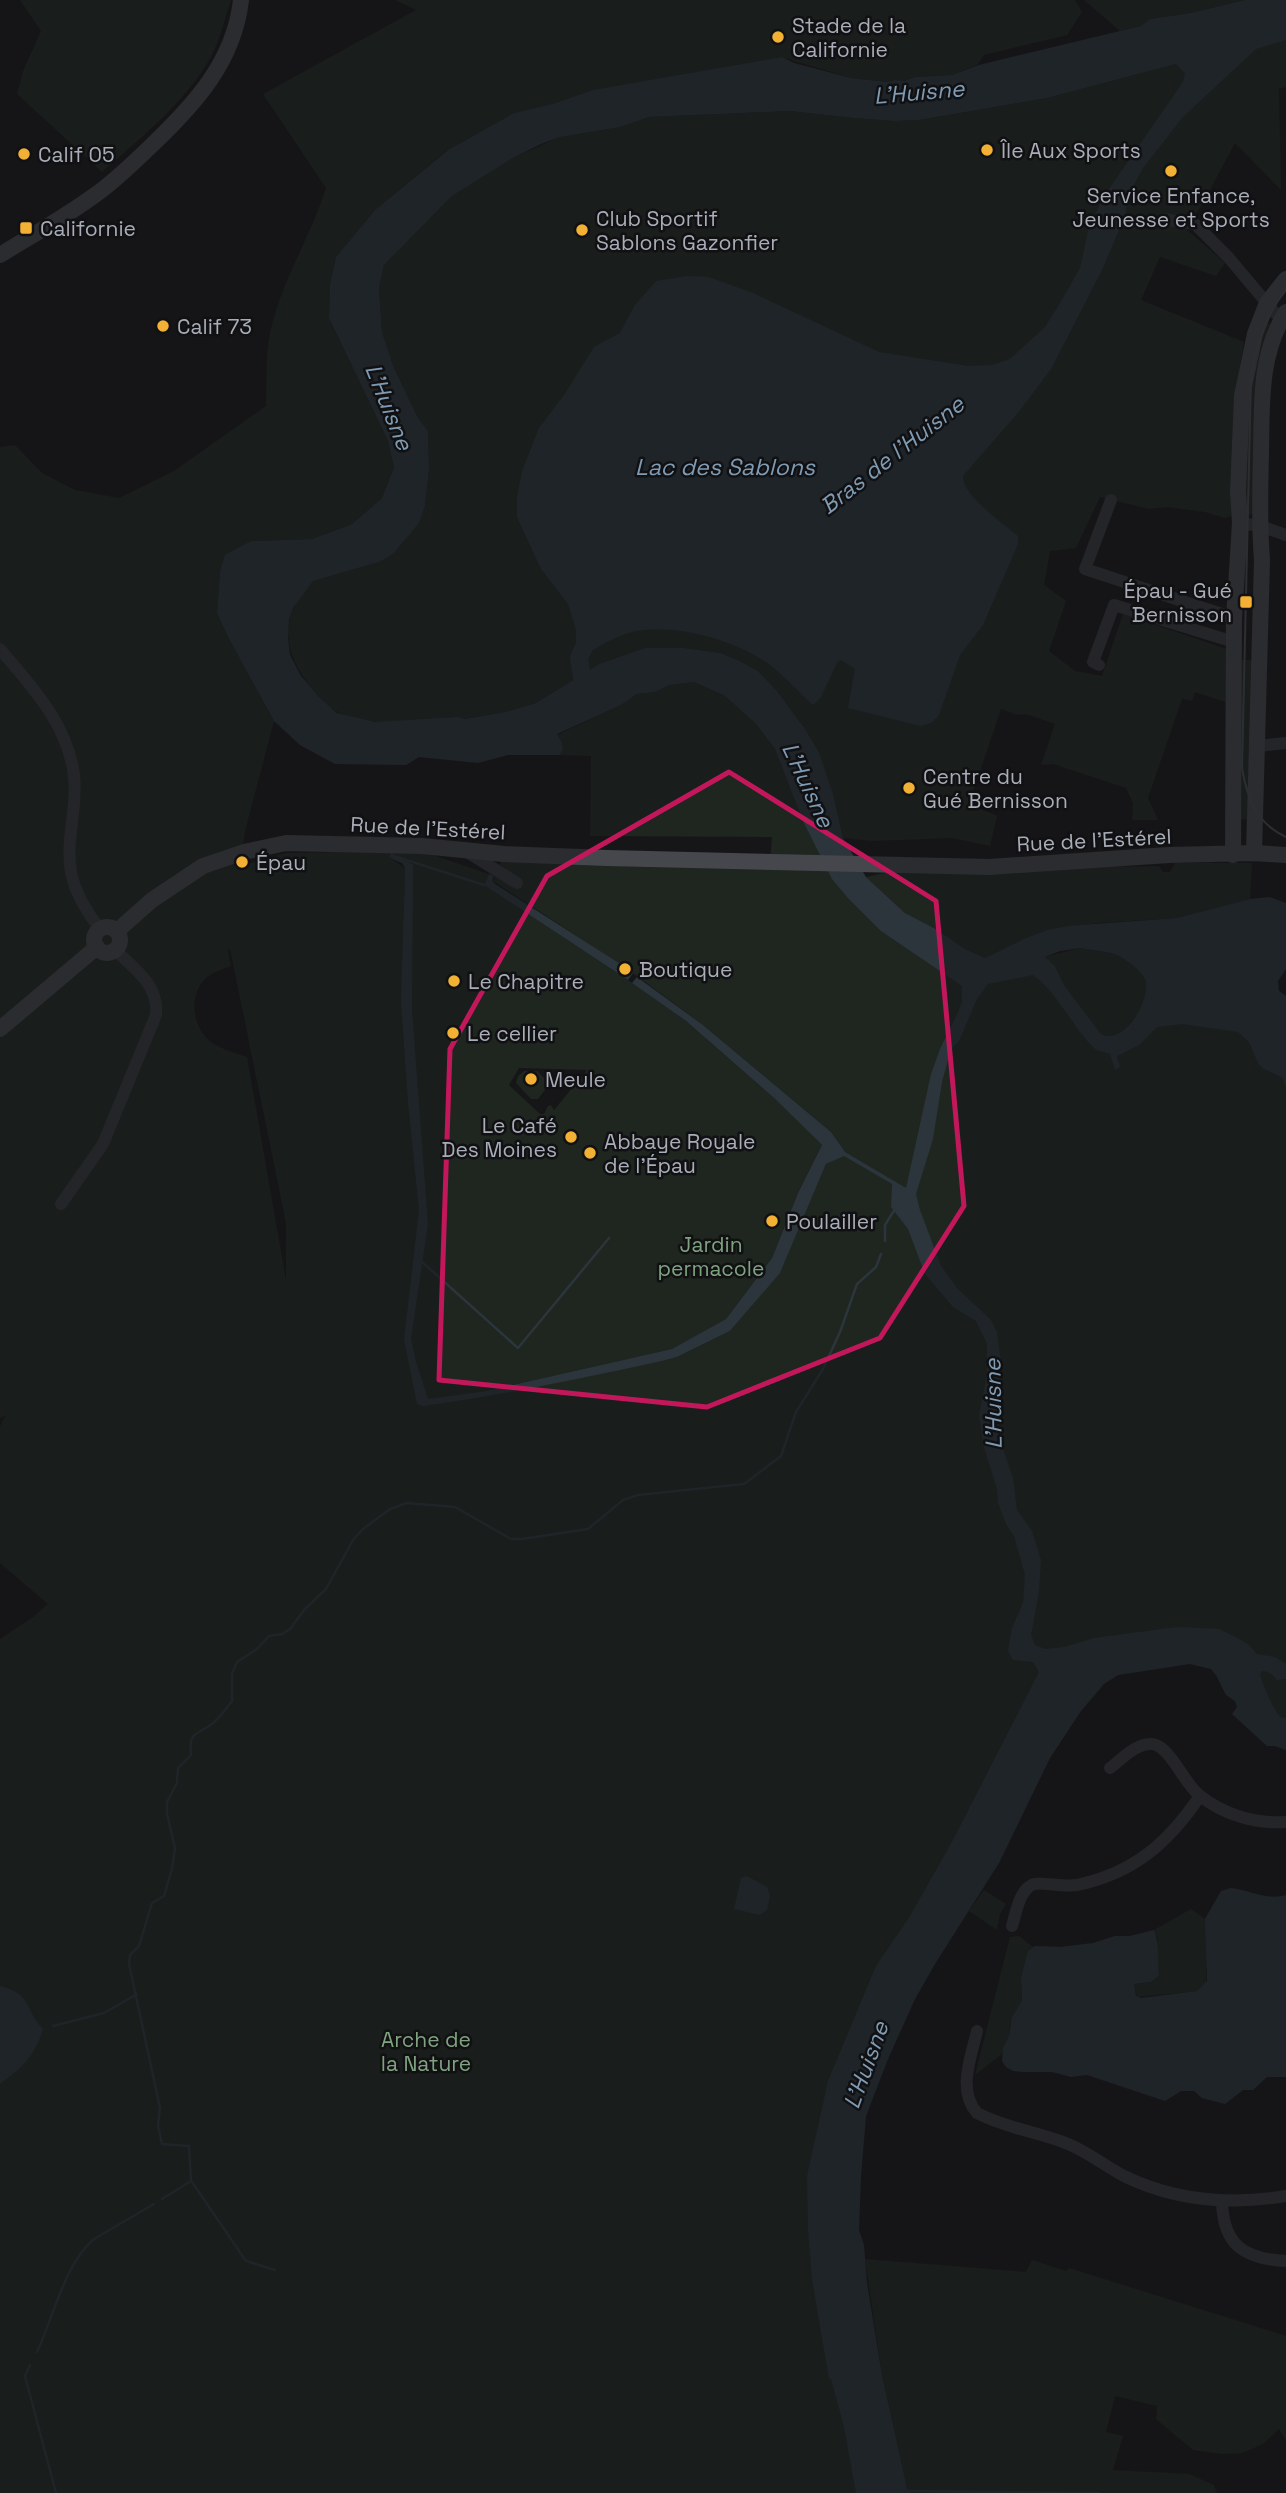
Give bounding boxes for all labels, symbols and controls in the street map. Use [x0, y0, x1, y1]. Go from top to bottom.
place label: Stade de la Californie [792, 12, 906, 63]
marker: Stade de la Californie [770, 29, 786, 45]
water label: L'Huisne [873, 73, 967, 111]
place label: Île Aux Sports [999, 137, 1141, 164]
place label: Calif 05 [38, 141, 115, 168]
marker: Île Aux Sports [979, 142, 995, 158]
marker: Calif 05 [16, 146, 32, 162]
marker: Service Enfance, Jeunesse et Sports [1163, 163, 1179, 179]
place label: Service Enfance, Jeunesse et Sports [1072, 182, 1270, 233]
place label: Club Sportif Sablons Gazonfier [596, 205, 778, 256]
place label: Californie [40, 215, 136, 242]
marker: Californie [18, 220, 34, 236]
marker: Club Sportif Sablons Gazonfier [574, 222, 590, 238]
place label: Calif 73 [177, 313, 252, 340]
marker: Calif 73 [155, 318, 171, 334]
water label: L'Huisne [358, 359, 420, 456]
water label: Bras de l'Huisne [814, 388, 971, 521]
water label: Lac des Sablons [635, 452, 816, 482]
place label: Épau - Gué Bernisson [1124, 577, 1232, 628]
marker: Épau - Gué Bernisson [1238, 594, 1254, 610]
water label: L'Huisne [775, 738, 841, 834]
place label: Centre du Gué Bernisson [923, 763, 1068, 814]
marker: Centre du Gué Bernisson [901, 780, 917, 796]
street label: Rue de l'Estérel [350, 810, 506, 846]
street label: Rue de l'Estérel [1016, 822, 1172, 858]
place label: Épau [256, 849, 306, 876]
marker: Épau [234, 854, 250, 870]
place label: Boutique [639, 956, 732, 983]
marker: Boutique [617, 961, 633, 977]
place label: Le Chapitre [468, 968, 584, 995]
marker: Le Chapitre [446, 973, 462, 989]
place label: Le cellier [467, 1020, 557, 1047]
marker: Le cellier [445, 1025, 461, 1041]
place label: Meule [545, 1066, 606, 1093]
marker: Meule [523, 1071, 539, 1087]
place label: Le Café Des Moines [442, 1112, 557, 1163]
place label: Abbaye Royale de l'Épau [604, 1128, 756, 1179]
marker: Le Café Des Moines [563, 1129, 579, 1145]
marker: Abbaye Royale de l'Épau [582, 1145, 598, 1161]
place label: Poulailler [786, 1208, 877, 1235]
marker: Poulailler [764, 1213, 780, 1229]
park label: Jardin permacole [658, 1231, 764, 1282]
water label: L'Huisne [977, 1357, 1009, 1450]
water label: L'Huisne [836, 2016, 896, 2113]
park label: Arche de la Nature [381, 2026, 471, 2077]

